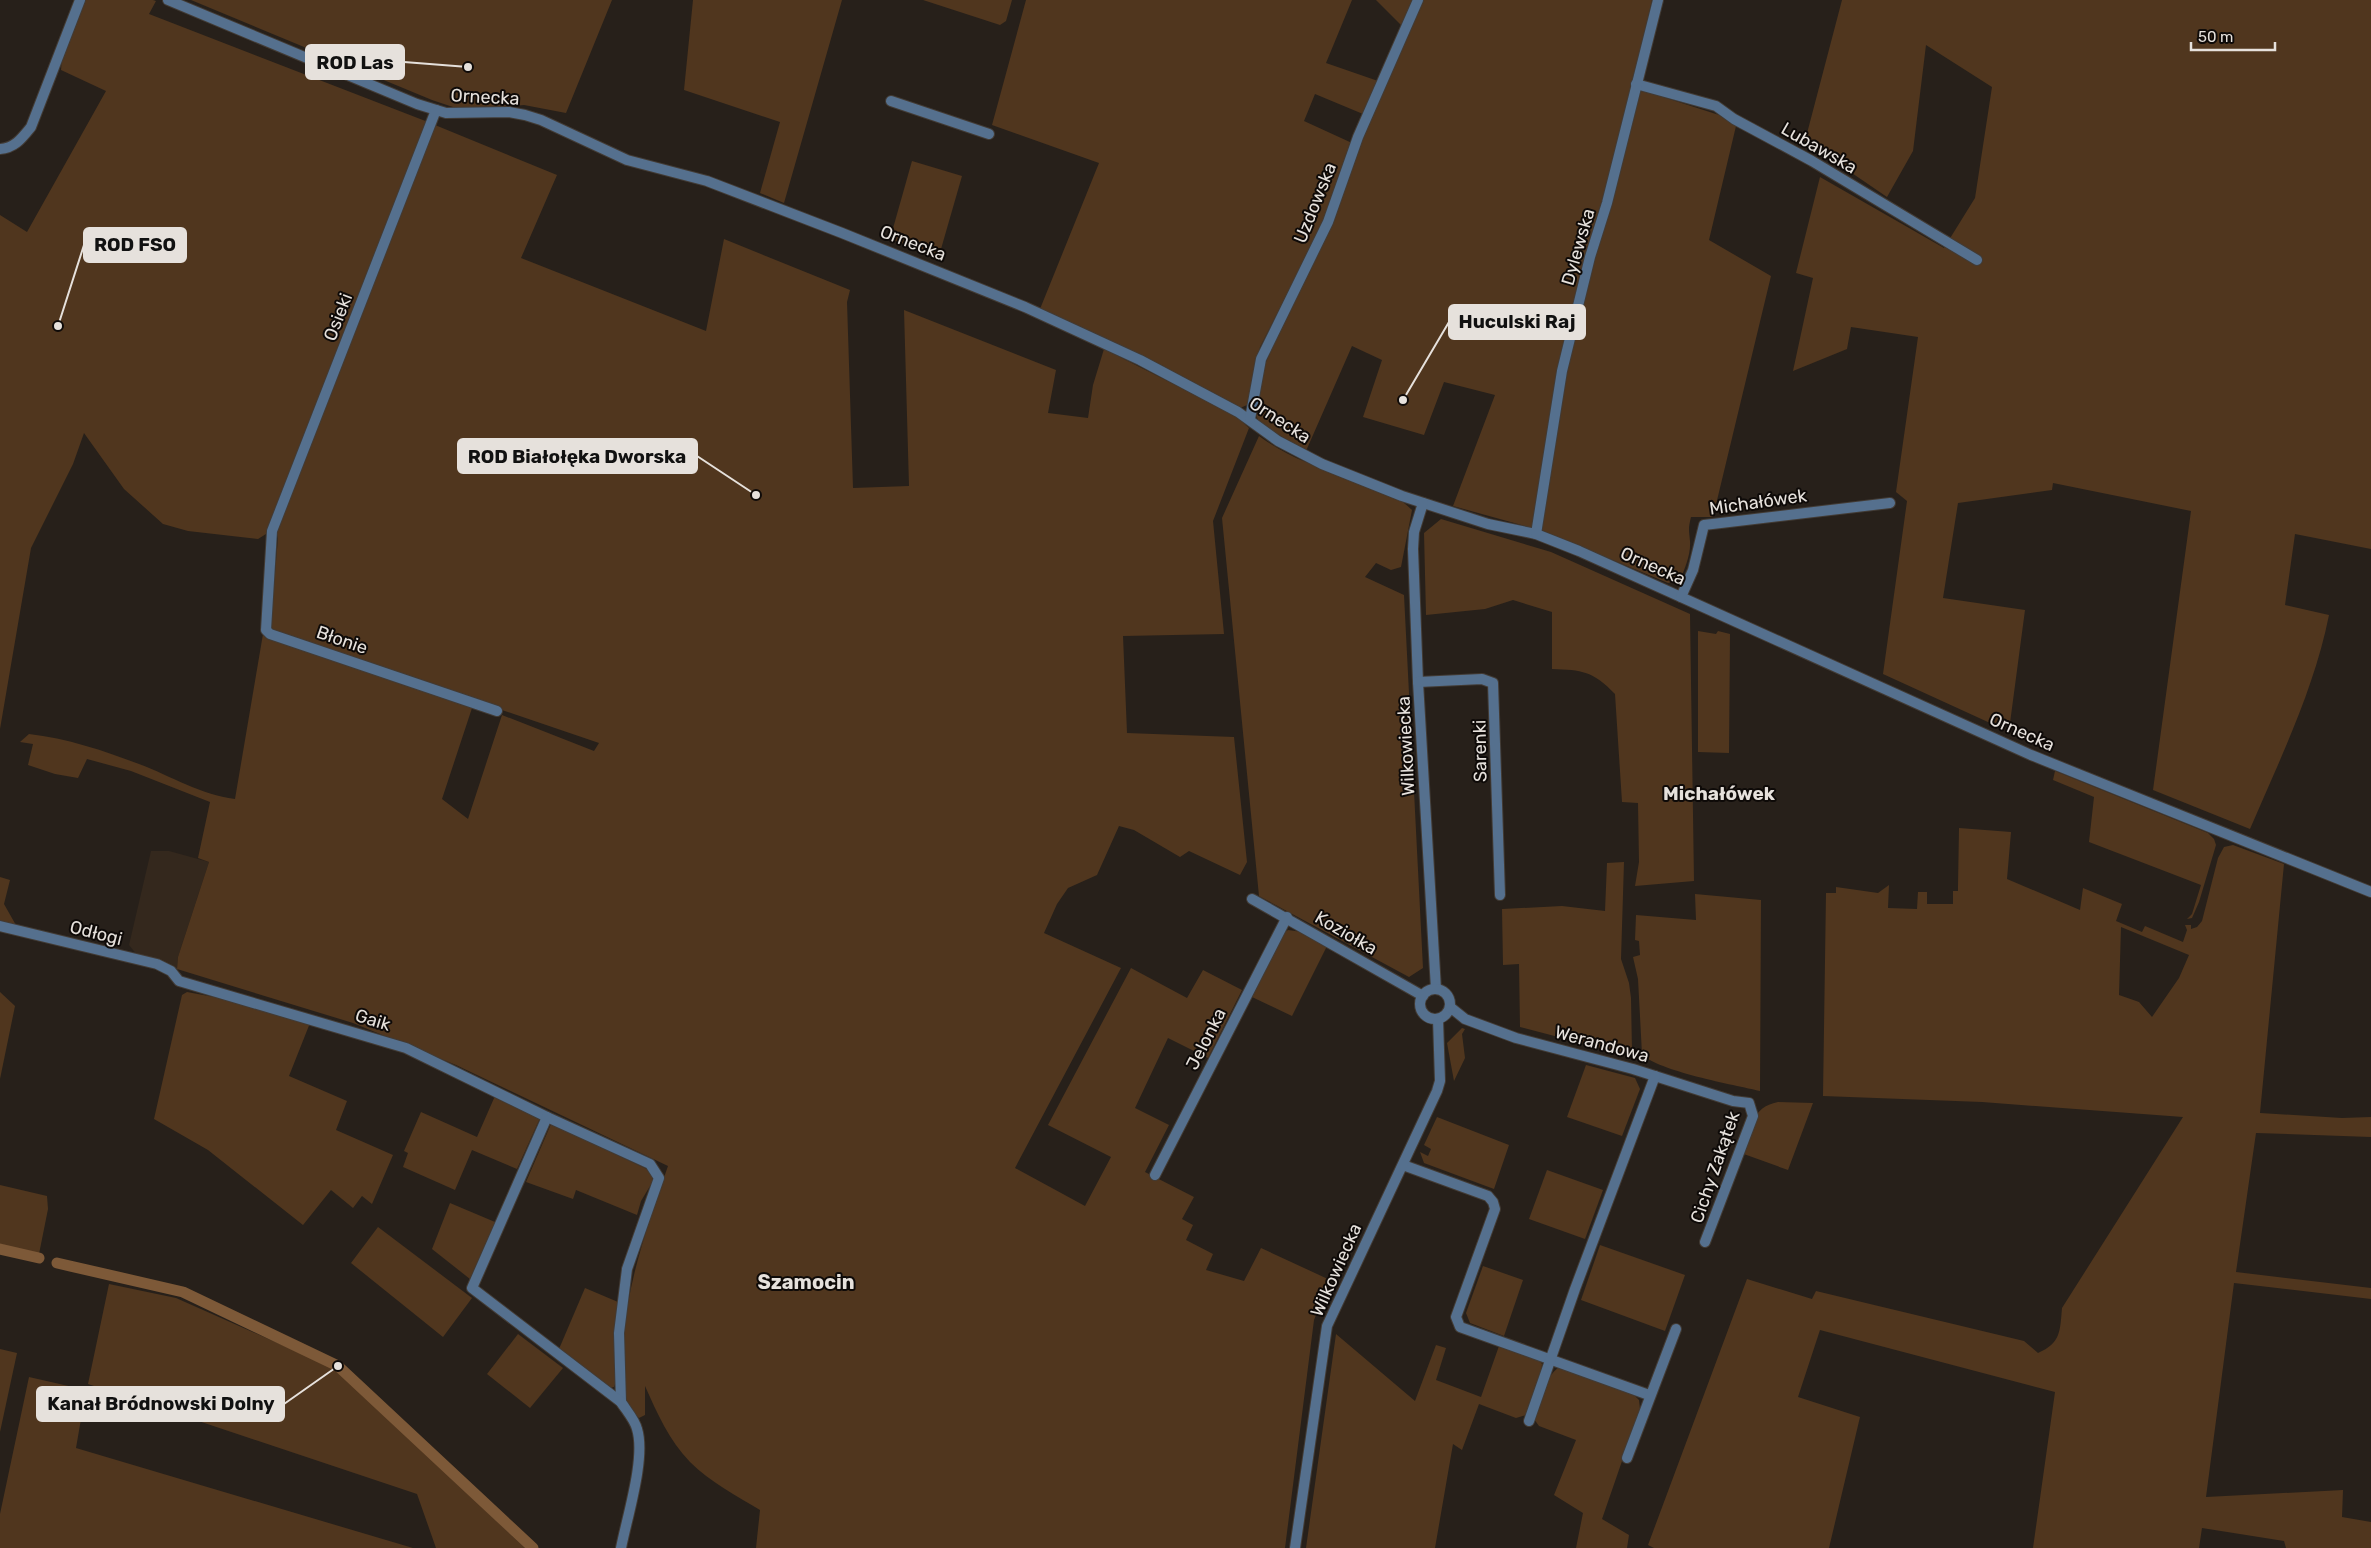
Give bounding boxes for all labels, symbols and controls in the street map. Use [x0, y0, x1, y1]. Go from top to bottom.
scale bar [2191, 20, 2275, 52]
text: 50 m [2198, 28, 2233, 46]
callout: ROD Las [306, 45, 404, 79]
text: ROD Las [316, 51, 394, 74]
street label: Ornecka [450, 84, 520, 110]
street label: Lubawska [1777, 118, 1861, 178]
street label: Uzdowska [1289, 160, 1341, 246]
street label: Dylewska [1557, 206, 1599, 288]
street label: Ornecka [877, 220, 949, 266]
callout: ROD FSO [84, 228, 186, 262]
text: ROD FSO [94, 233, 176, 256]
street label: Osieki [319, 290, 357, 344]
callout: Huculski Raj [1449, 305, 1585, 339]
text: Huculski Raj [1459, 310, 1576, 333]
street label: Ornecka [1245, 392, 1315, 448]
callout: ROD Białołęka Dworska [458, 439, 697, 473]
text: ROD Białołęka Dworska [468, 445, 686, 468]
street label: Michałówek [1708, 484, 1809, 520]
street label: Ornecka [1617, 542, 1689, 590]
street label: Błonie [314, 621, 370, 659]
street label: Wilkowiecka [1392, 696, 1420, 796]
street label: Ornecka [1986, 708, 2058, 756]
street label: Sarenki [1468, 720, 1492, 782]
district label: Michałówek [1663, 782, 1775, 805]
street label: Koziołka [1311, 906, 1381, 960]
street label: Odłogi [67, 916, 125, 950]
street label: Gaik [353, 1004, 394, 1036]
street label: Jelonka [1181, 1005, 1231, 1073]
street label: Werandowa [1553, 1021, 1651, 1067]
street label: Cichy Zakątek [1686, 1107, 1745, 1226]
street label: Wilkowiecka [1306, 1220, 1366, 1320]
district label: Szamocin [757, 1270, 855, 1294]
callout: Kanał Bródnowski Dolny [37, 1387, 284, 1421]
text: Kanał Bródnowski Dolny [47, 1392, 275, 1415]

